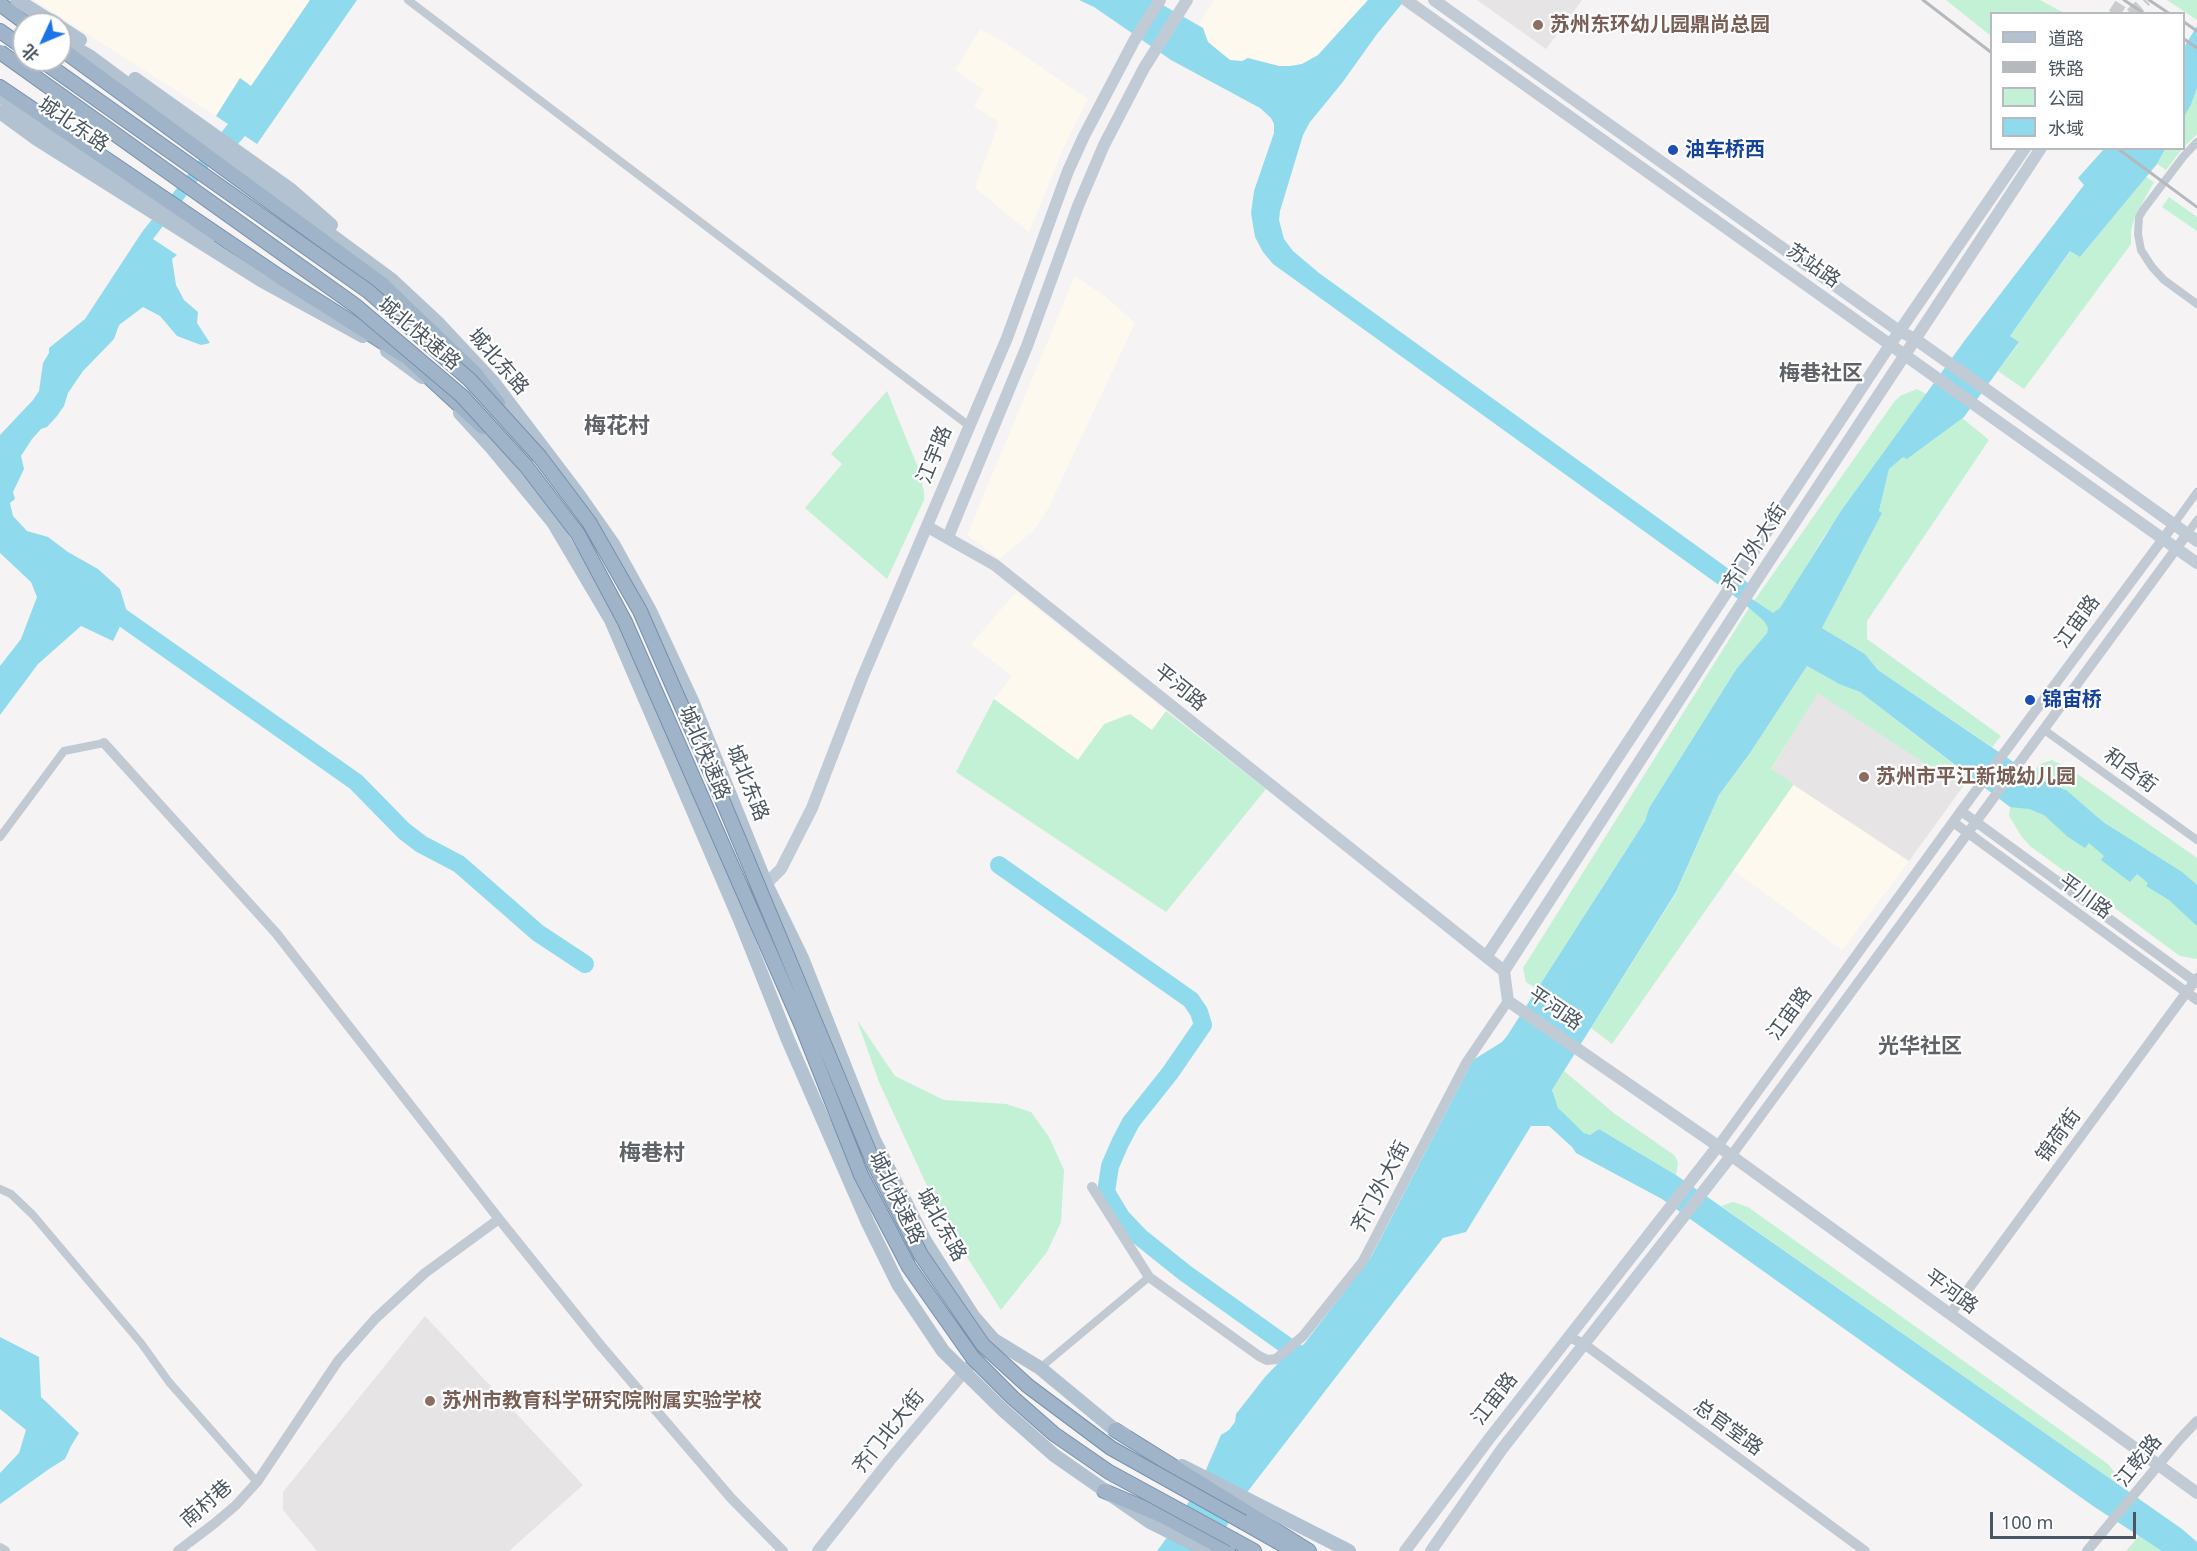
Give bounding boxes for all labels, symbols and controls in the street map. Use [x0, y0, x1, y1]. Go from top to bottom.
north arrow [12, 12, 72, 72]
legend [1990, 12, 2185, 150]
place label: 苏州东环幼儿园鼎尚总园 [1550, 13, 1770, 37]
marker: 苏州东环幼儿园鼎尚总园 [1531, 18, 1545, 32]
text: 道路 [2048, 26, 2084, 50]
text: 北 [17, 40, 44, 67]
text: 铁路 [2048, 56, 2084, 80]
text: 公园 [2048, 86, 2084, 110]
street label: 城北东路 [33, 93, 113, 157]
text: 水域 [2048, 116, 2084, 140]
place label: 油车桥西 [1685, 138, 1765, 162]
marker: 油车桥西 [1666, 143, 1680, 157]
street label: 苏站路 [1782, 239, 1844, 293]
street label: 城北快速路 [373, 293, 465, 375]
street label: 城北东路 [463, 324, 533, 400]
district label: 梅巷社区 [1779, 361, 1863, 387]
district label: 梅花村 [584, 414, 650, 440]
street label: 江宇路 [913, 423, 957, 487]
street label: 齐门外大街 [1718, 500, 1792, 596]
street label: 江宙路 [2051, 591, 2105, 653]
street label: 平河路 [1149, 660, 1211, 716]
place label: 锦宙桥 [2042, 688, 2102, 712]
marker: 锦宙桥 [2023, 693, 2037, 707]
street label: 城北快速路 [673, 702, 735, 804]
street label: 城北东路 [721, 741, 773, 825]
street label: 和合街 [2099, 744, 2161, 798]
place label: 苏州市平江新城幼儿园 [1876, 765, 2076, 789]
marker: 苏州市平江新城幼儿园 [1857, 770, 1871, 784]
street label: 平川路 [2054, 870, 2116, 924]
street label: 平河路 [1523, 982, 1587, 1036]
street label: 江宙路 [1763, 983, 1817, 1045]
district label: 光华社区 [1878, 1034, 1962, 1060]
street label: 锦荷街 [2032, 1105, 2086, 1167]
street label: 齐门外大街 [1347, 1137, 1415, 1237]
district label: 梅巷村 [619, 1141, 685, 1167]
street label: 城北快速路 [863, 1148, 929, 1248]
street label: 城北东路 [911, 1184, 971, 1266]
street label: 平河路 [1920, 1265, 1982, 1319]
street label: 江宙路 [1467, 1368, 1523, 1430]
street label: 齐门北大街 [848, 1386, 930, 1478]
place label: 苏州市教育科学研究院附属实验学校 [442, 1389, 762, 1413]
marker: 苏州市教育科学研究院附属实验学校 [423, 1394, 437, 1408]
street label: 总官堂路 [1689, 1395, 1767, 1461]
street label: 江乾路 [2111, 1430, 2167, 1492]
street label: 南村巷 [176, 1475, 238, 1533]
scale bar [1993, 1500, 2138, 1538]
text: 100 m [2001, 1510, 2053, 1534]

